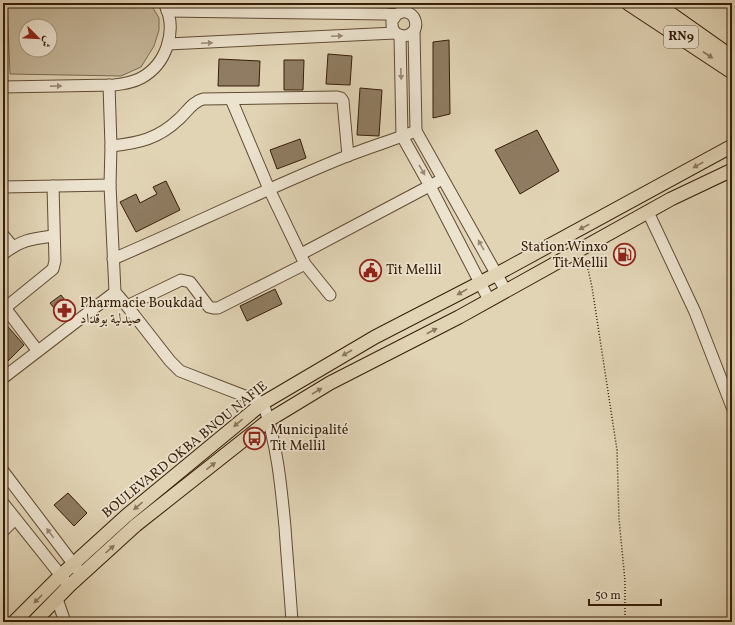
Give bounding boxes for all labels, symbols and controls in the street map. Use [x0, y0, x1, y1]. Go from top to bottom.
north arrow [18, 18, 58, 58]
road number: RN9 [664, 26, 698, 48]
one-way arrow [331, 32, 343, 39]
text: ش [37, 33, 55, 50]
one-way arrow [201, 39, 213, 46]
one-way arrow [703, 51, 714, 59]
one-way arrow [398, 68, 404, 81]
one-way arrow [50, 83, 63, 89]
one-way arrow [692, 161, 704, 168]
one-way arrow [418, 164, 425, 176]
one-way arrow [578, 223, 590, 230]
place label: Station Winxo Tit Mellil [521, 238, 608, 273]
one-way arrow [477, 239, 484, 251]
fuel station icon: Station Winxo Tit Mellil [611, 242, 637, 268]
public building icon: Tit Mellil [357, 257, 383, 283]
place label: Tit Mellil [386, 261, 442, 280]
one-way arrow [456, 289, 468, 295]
place label: Pharmacie Boukdad صيدلية بوقداد [80, 294, 203, 329]
pharmacy icon: Pharmacie Boukdad صيدلية بوقداد [52, 298, 78, 324]
one-way arrow [426, 328, 438, 334]
one-way arrow [342, 350, 353, 357]
street label: BOULEVARD OKBA BNOU NAFIE [98, 377, 272, 523]
one-way arrow [311, 388, 323, 395]
one-way arrow [233, 419, 244, 428]
place label: Municipalité Tit Mellil [270, 421, 349, 456]
bus stop icon: Municipalité Tit Mellil [241, 425, 267, 451]
one-way arrow [205, 462, 216, 470]
one-way arrow [133, 502, 143, 511]
one-way arrow [46, 528, 54, 539]
one-way arrow [105, 544, 116, 553]
scale bar [589, 581, 661, 607]
text: 50 m [595, 588, 621, 604]
one-way arrow [33, 594, 43, 604]

